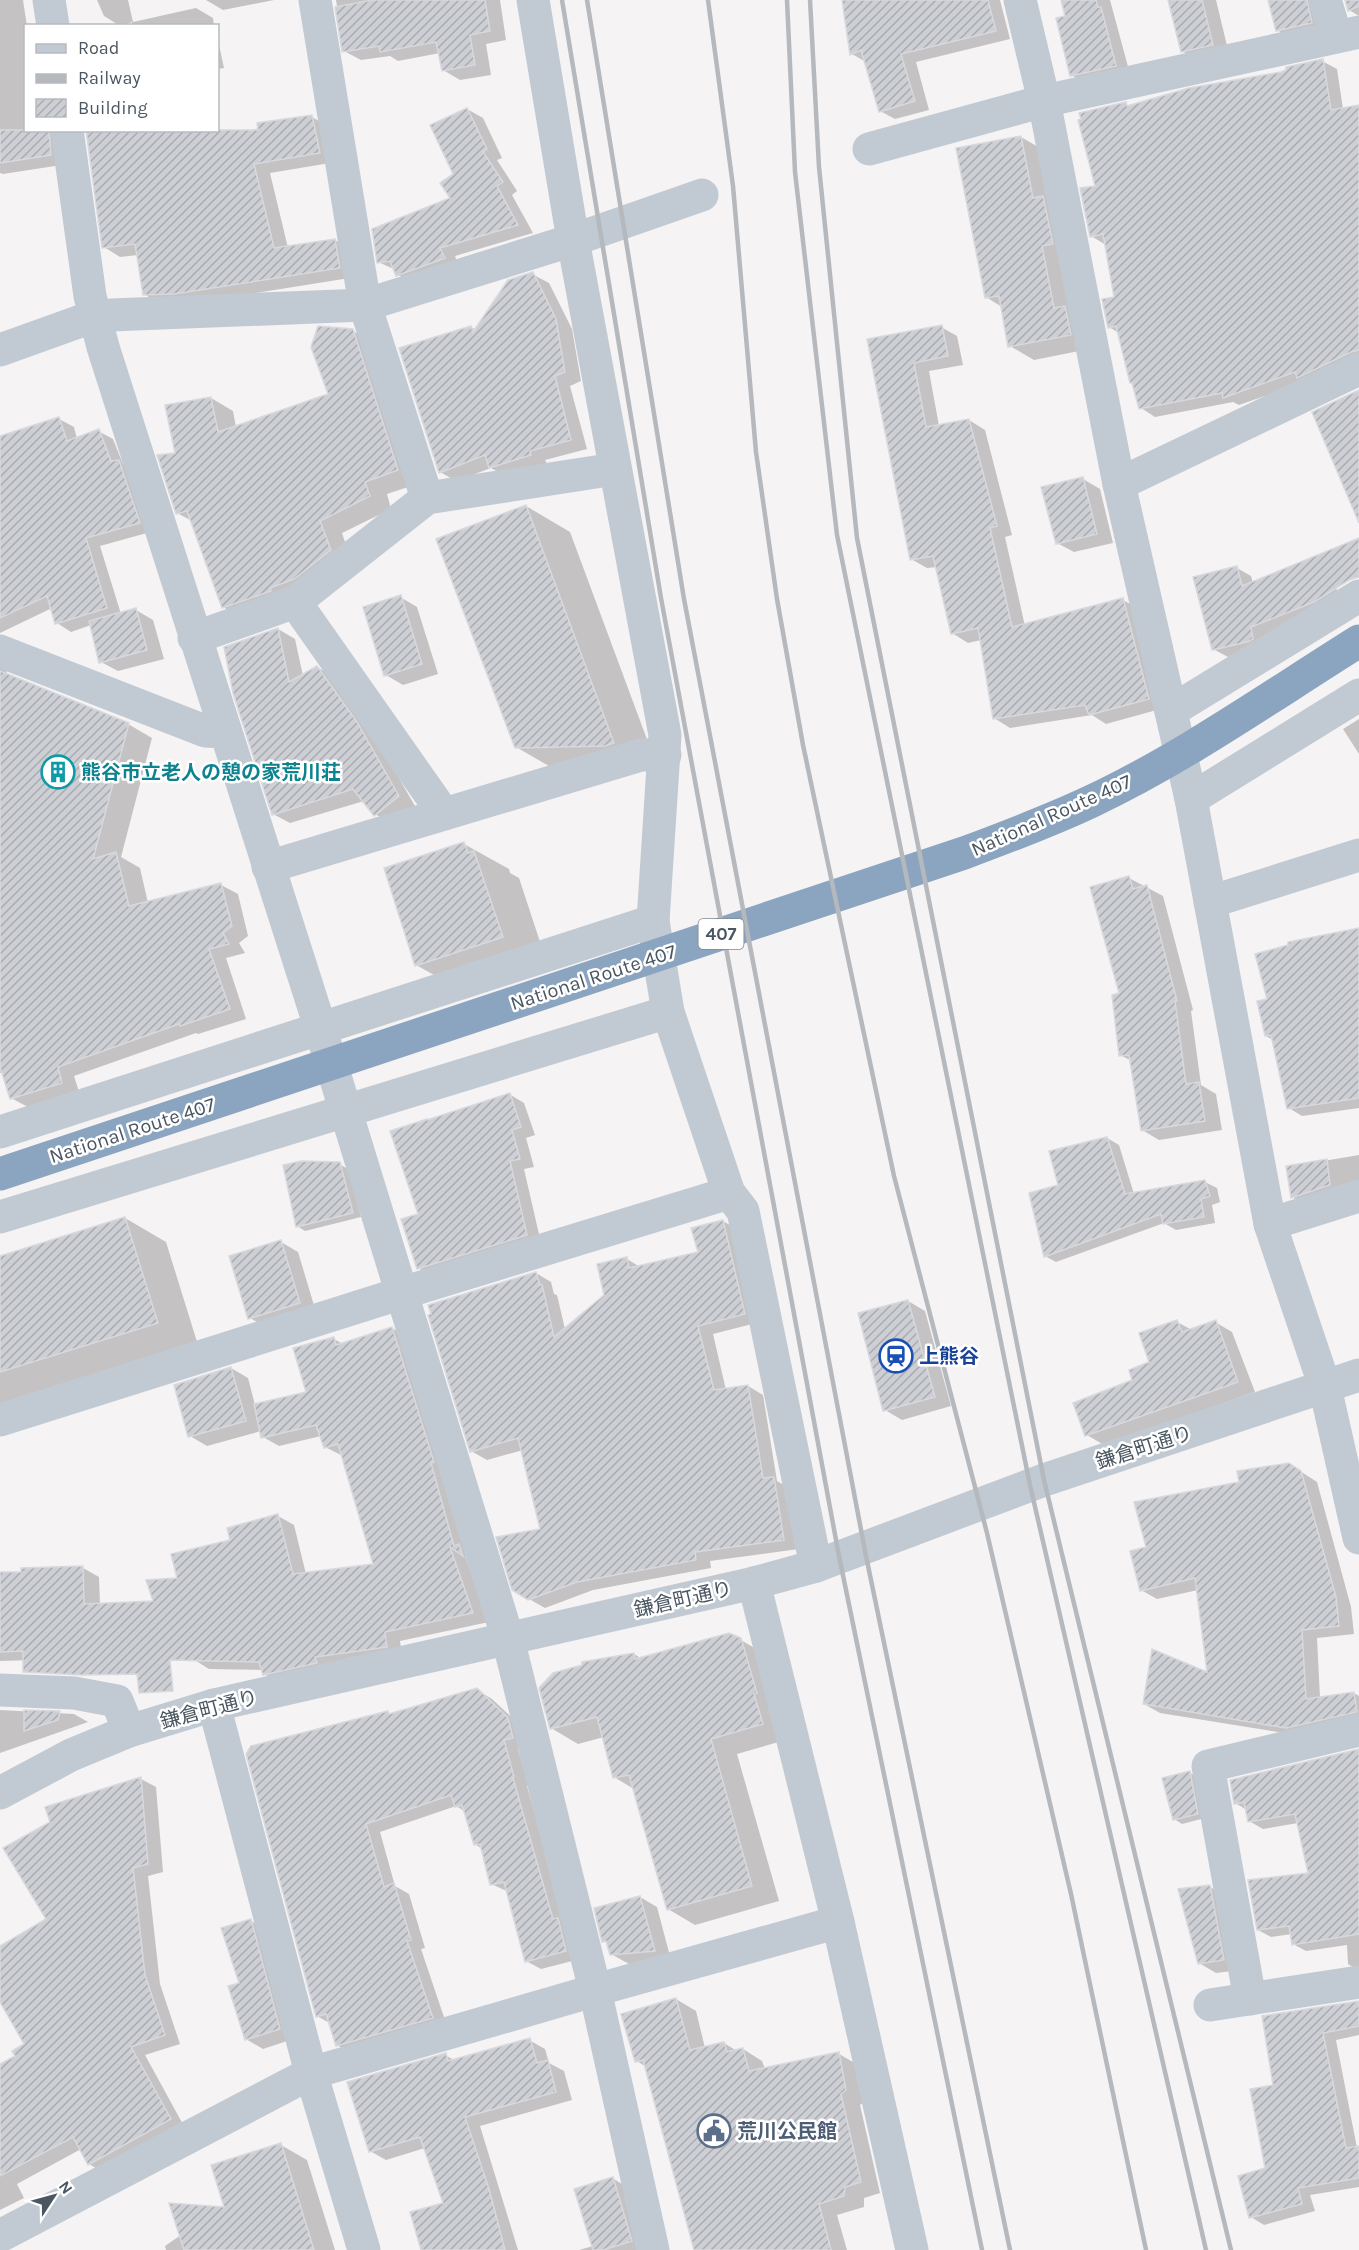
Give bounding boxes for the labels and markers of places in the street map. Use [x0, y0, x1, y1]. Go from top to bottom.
building icon: 熊谷市立老人の憩の家荒川荘 [40, 754, 76, 790]
place label: 熊谷市立老人の憩の家荒川荘 [81, 761, 341, 784]
station icon: 上熊谷 [878, 1338, 914, 1374]
place label: 上熊谷 [919, 1345, 979, 1368]
public building icon: 荒川公民館 [696, 2113, 732, 2149]
place label: 荒川公民館 [737, 2120, 837, 2143]

